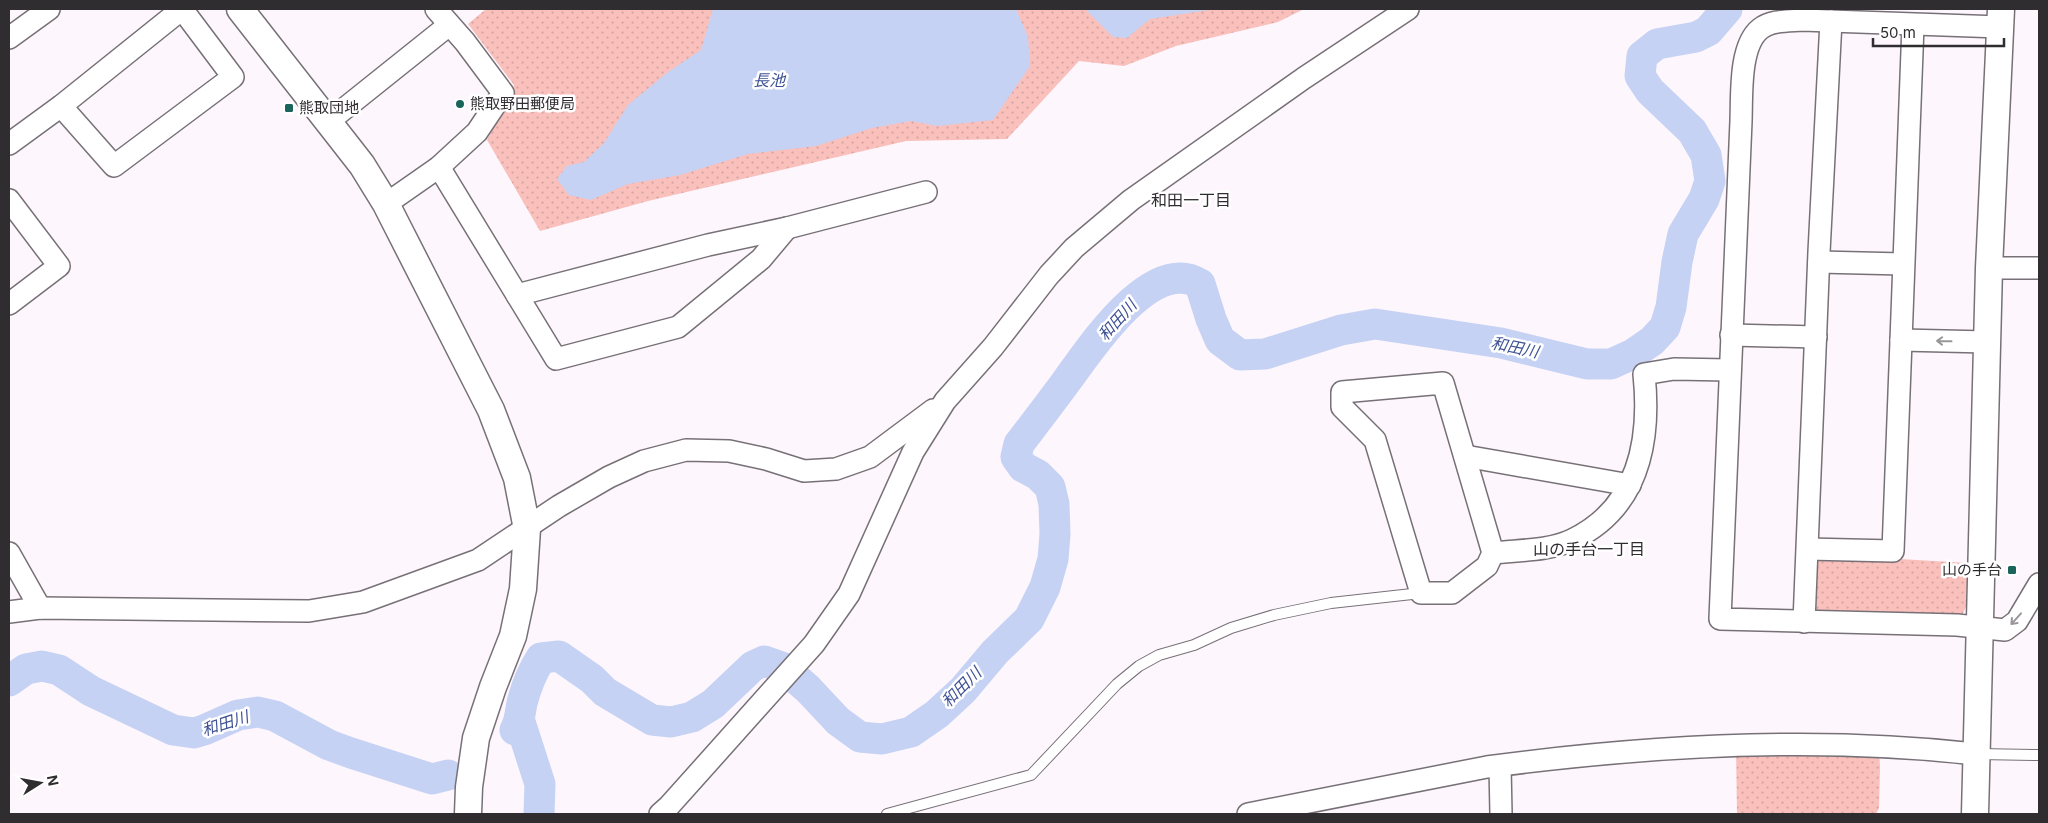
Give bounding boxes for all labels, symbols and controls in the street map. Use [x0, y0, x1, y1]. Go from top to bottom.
scale bar [1873, 15, 2004, 47]
text: 50 m [1880, 23, 1916, 42]
water label: 長池 [753, 70, 787, 90]
place label: 熊取野田郵便局 [470, 94, 575, 113]
place label: 熊取団地 [299, 98, 359, 117]
marker: 熊取野田郵便局 [454, 98, 466, 110]
marker: 熊取団地 [283, 102, 295, 114]
district label: 和田一丁目 [1151, 190, 1231, 210]
water label: 和田川 [1094, 294, 1142, 345]
water label: 和田川 [1489, 332, 1543, 362]
one-way arrow [1936, 337, 1952, 346]
district label: 山の手台一丁目 [1533, 539, 1645, 559]
place label: 山の手台 [1942, 560, 2002, 579]
marker: 山の手台 [2006, 564, 2018, 576]
one-way arrow [2011, 613, 2022, 626]
water label: 和田川 [937, 662, 986, 711]
water label: 和田川 [199, 705, 253, 740]
north arrow [15, 758, 65, 808]
text: N [44, 774, 63, 787]

